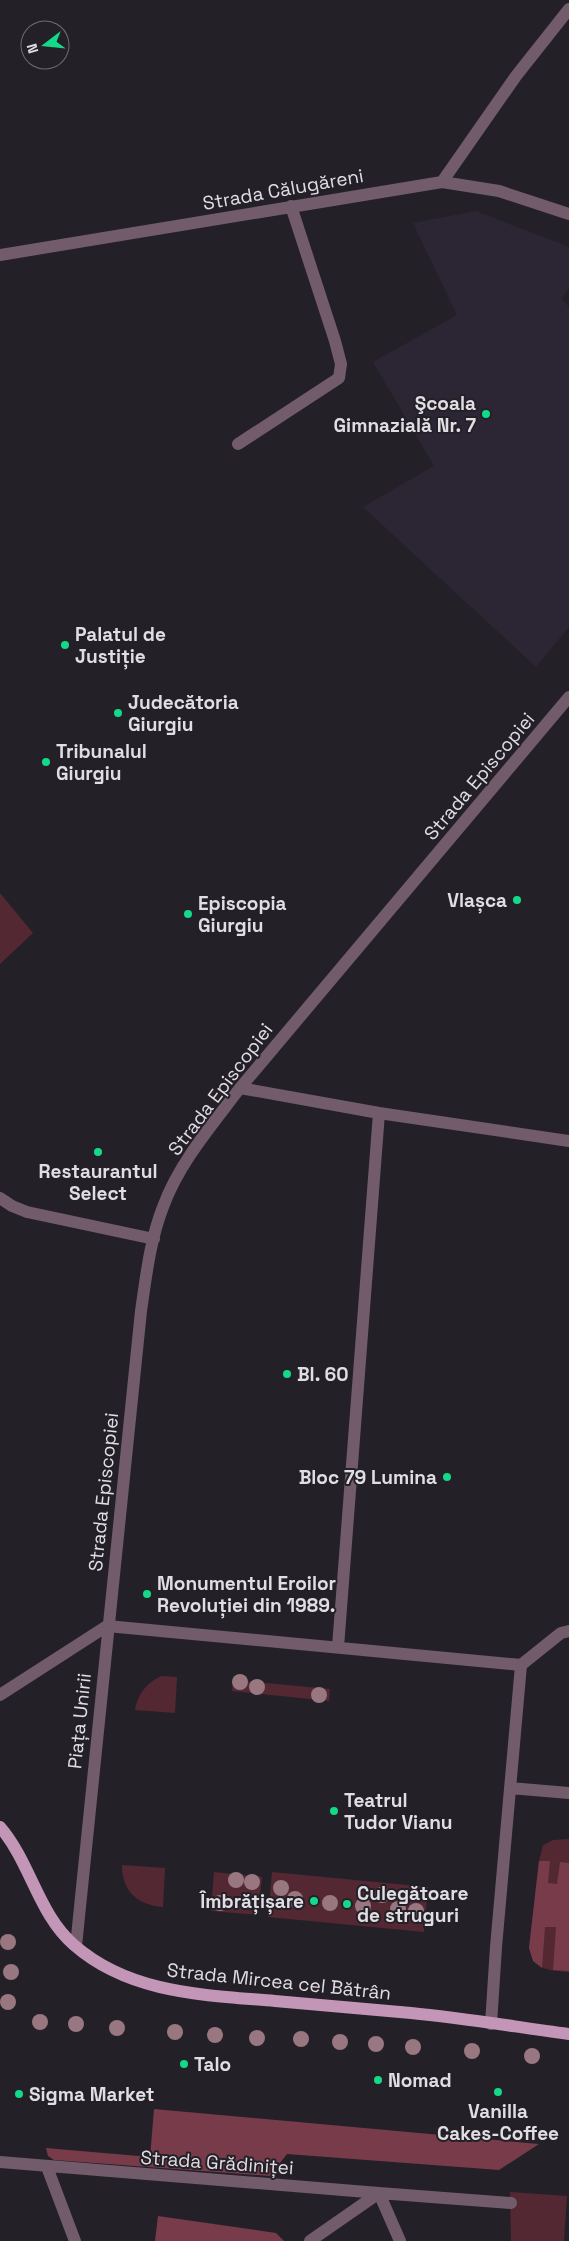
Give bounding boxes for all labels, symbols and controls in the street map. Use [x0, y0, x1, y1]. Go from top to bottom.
north arrow [20, 20, 70, 70]
text: N [23, 42, 42, 56]
street label: Strada Călugăreni [201, 163, 365, 216]
place label: Şcoala Gimnazială Nr. 7 [334, 391, 476, 438]
marker: Şcoala Gimnazială Nr. 7 [480, 408, 492, 420]
place label: Palatul de Justiție [75, 622, 166, 670]
marker: Palatul de Justiție [59, 639, 71, 651]
place label: Judecătoria Giurgiu [128, 690, 239, 737]
marker: Judecătoria Giurgiu [112, 707, 124, 719]
street label: Strada Episcopiei [419, 707, 540, 845]
place label: Tribunalul Giurgiu [56, 739, 147, 786]
marker: Tribunalul Giurgiu [40, 756, 52, 768]
place label: Vlașca [447, 888, 507, 914]
place label: Episcopia Giurgiu [198, 891, 287, 938]
marker: Vlașca [511, 894, 523, 906]
marker: Episcopia Giurgiu [182, 908, 194, 920]
street label: Strada Episcopiei [162, 1018, 278, 1160]
marker: Restaurantul Select [92, 1146, 104, 1158]
place label: Restaurantul Select [39, 1159, 157, 1206]
place label: Bl. 60 [297, 1362, 349, 1387]
marker: Bl. 60 [281, 1368, 293, 1380]
street label: Strada Episcopiei [83, 1411, 124, 1573]
place label: Bloc 79 Lumina [299, 1465, 437, 1490]
marker: Bloc 79 Lumina [441, 1471, 453, 1483]
place label: Monumentul Eroilor Revoluției din 1989. [157, 1571, 336, 1619]
marker: Monumentul Eroilor Revoluției din 1989. [141, 1588, 153, 1600]
street label: Piața Unirii [62, 1672, 97, 1770]
place label: Teatrul Tudor Vianu [344, 1788, 452, 1835]
marker: Teatrul Tudor Vianu [328, 1805, 340, 1817]
place label: Culegătoare de struguri [357, 1881, 468, 1928]
place label: Îmbrățișare [198, 1889, 304, 1915]
marker: Îmbrățișare [308, 1895, 320, 1907]
marker: Culegătoare de struguri [341, 1898, 353, 1910]
street label: Strada Mircea cel Bătrân [166, 1957, 392, 2006]
place label: Talo [194, 2052, 231, 2077]
marker: Talo [178, 2058, 190, 2070]
place label: Nomad [388, 2068, 452, 2093]
marker: Nomad [372, 2074, 384, 2086]
place label: Sigma Market [29, 2082, 154, 2107]
marker: Vanilla Cakes-Coffee [492, 2086, 504, 2098]
marker: Sigma Market [13, 2088, 25, 2100]
place label: Vanilla Cakes-Coffee [437, 2099, 559, 2146]
street label: Strada Grădiniței [140, 2145, 294, 2180]

